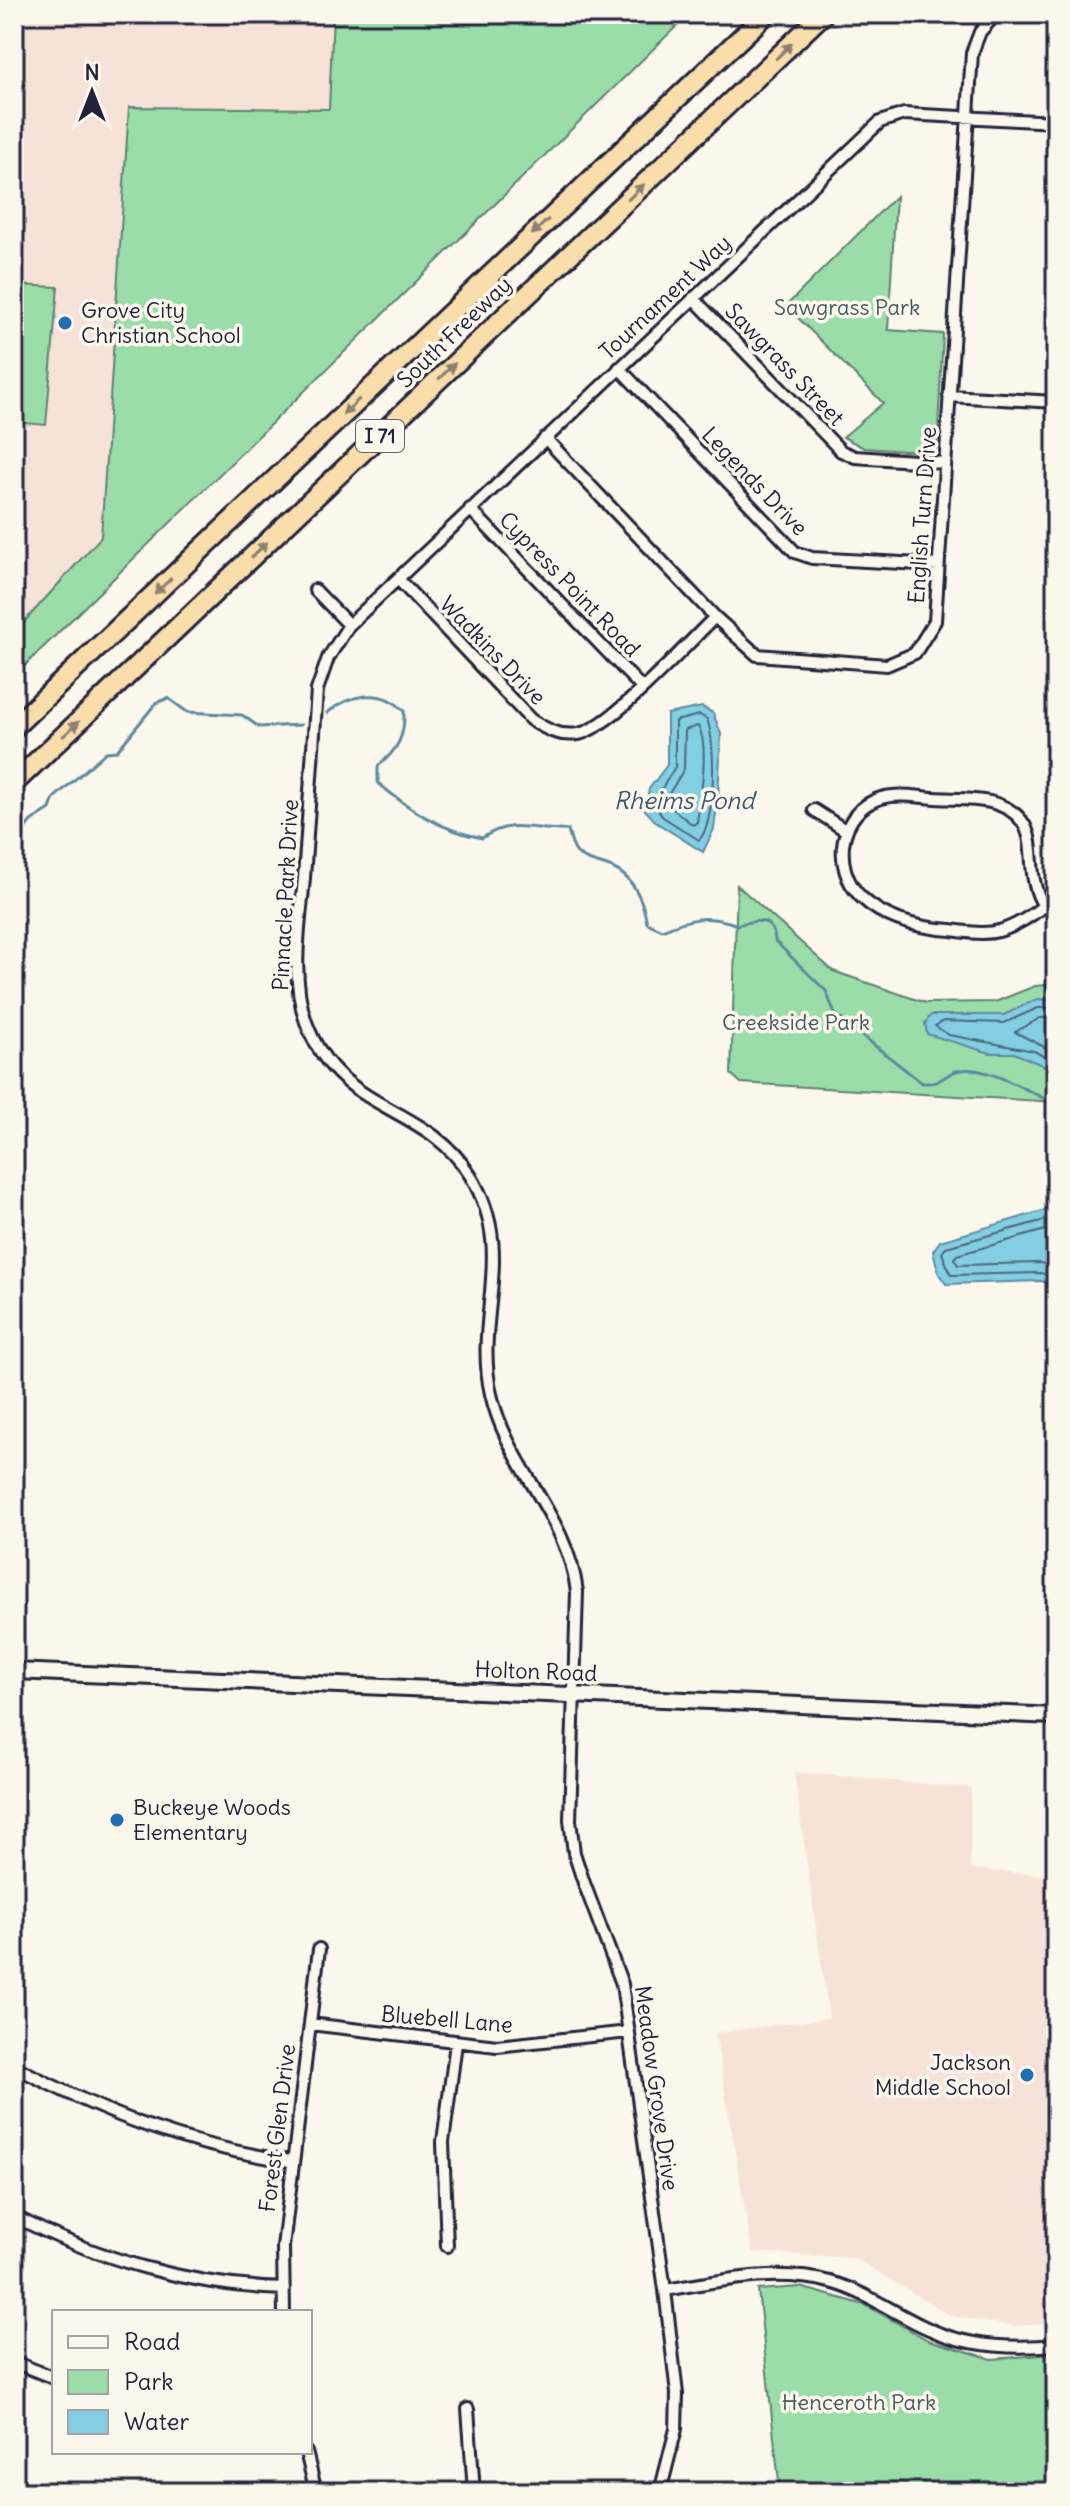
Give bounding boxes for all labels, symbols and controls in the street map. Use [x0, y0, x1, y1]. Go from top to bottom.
one-way arrow [774, 43, 793, 61]
north arrow [52, 52, 132, 132]
text: N [84, 58, 100, 86]
one-way arrow [626, 183, 645, 202]
one-way arrow [530, 218, 549, 236]
street label: Tournament Way [593, 229, 737, 365]
street label: South Freeway [391, 270, 517, 394]
park label: Sawgrass Park [774, 293, 920, 321]
place label: Grove City Christian School [81, 296, 241, 349]
street label: Sawgrass Street [719, 297, 851, 431]
marker: Grove City Christian School [56, 314, 74, 332]
one-way arrow [438, 362, 457, 380]
one-way arrow [342, 397, 361, 415]
road number: I 71 [356, 420, 404, 452]
street label: Legends Drive [696, 421, 814, 541]
street label: English Turn Drive [902, 426, 942, 604]
street label: Cypress Point Road [493, 505, 647, 663]
one-way arrow [249, 541, 268, 560]
one-way arrow [154, 576, 173, 595]
street label: Wadkins Drive [434, 590, 552, 710]
one-way arrow [61, 721, 80, 739]
water label: Rheims Pond [614, 785, 757, 815]
street label: Pinnacle Park Drive [266, 798, 304, 992]
park label: Creekside Park [722, 1008, 870, 1036]
street label: Holton Road [474, 1655, 598, 1687]
place label: Buckeye Woods Elementary [133, 1793, 291, 1846]
marker: Buckeye Woods Elementary [108, 1811, 126, 1829]
street label: Meadow Grove Drive [629, 1984, 685, 2192]
street label: Bluebell Lane [380, 1999, 514, 2039]
street label: Forest Glen Drive [253, 2042, 301, 2214]
place label: Jackson Middle School [875, 2048, 1011, 2101]
marker: Jackson Middle School [1018, 2066, 1036, 2084]
legend [52, 2310, 312, 2454]
text: Road [124, 2326, 180, 2356]
text: Park [124, 2366, 174, 2396]
park label: Henceroth Park [782, 2388, 936, 2416]
text: Water [124, 2406, 189, 2436]

